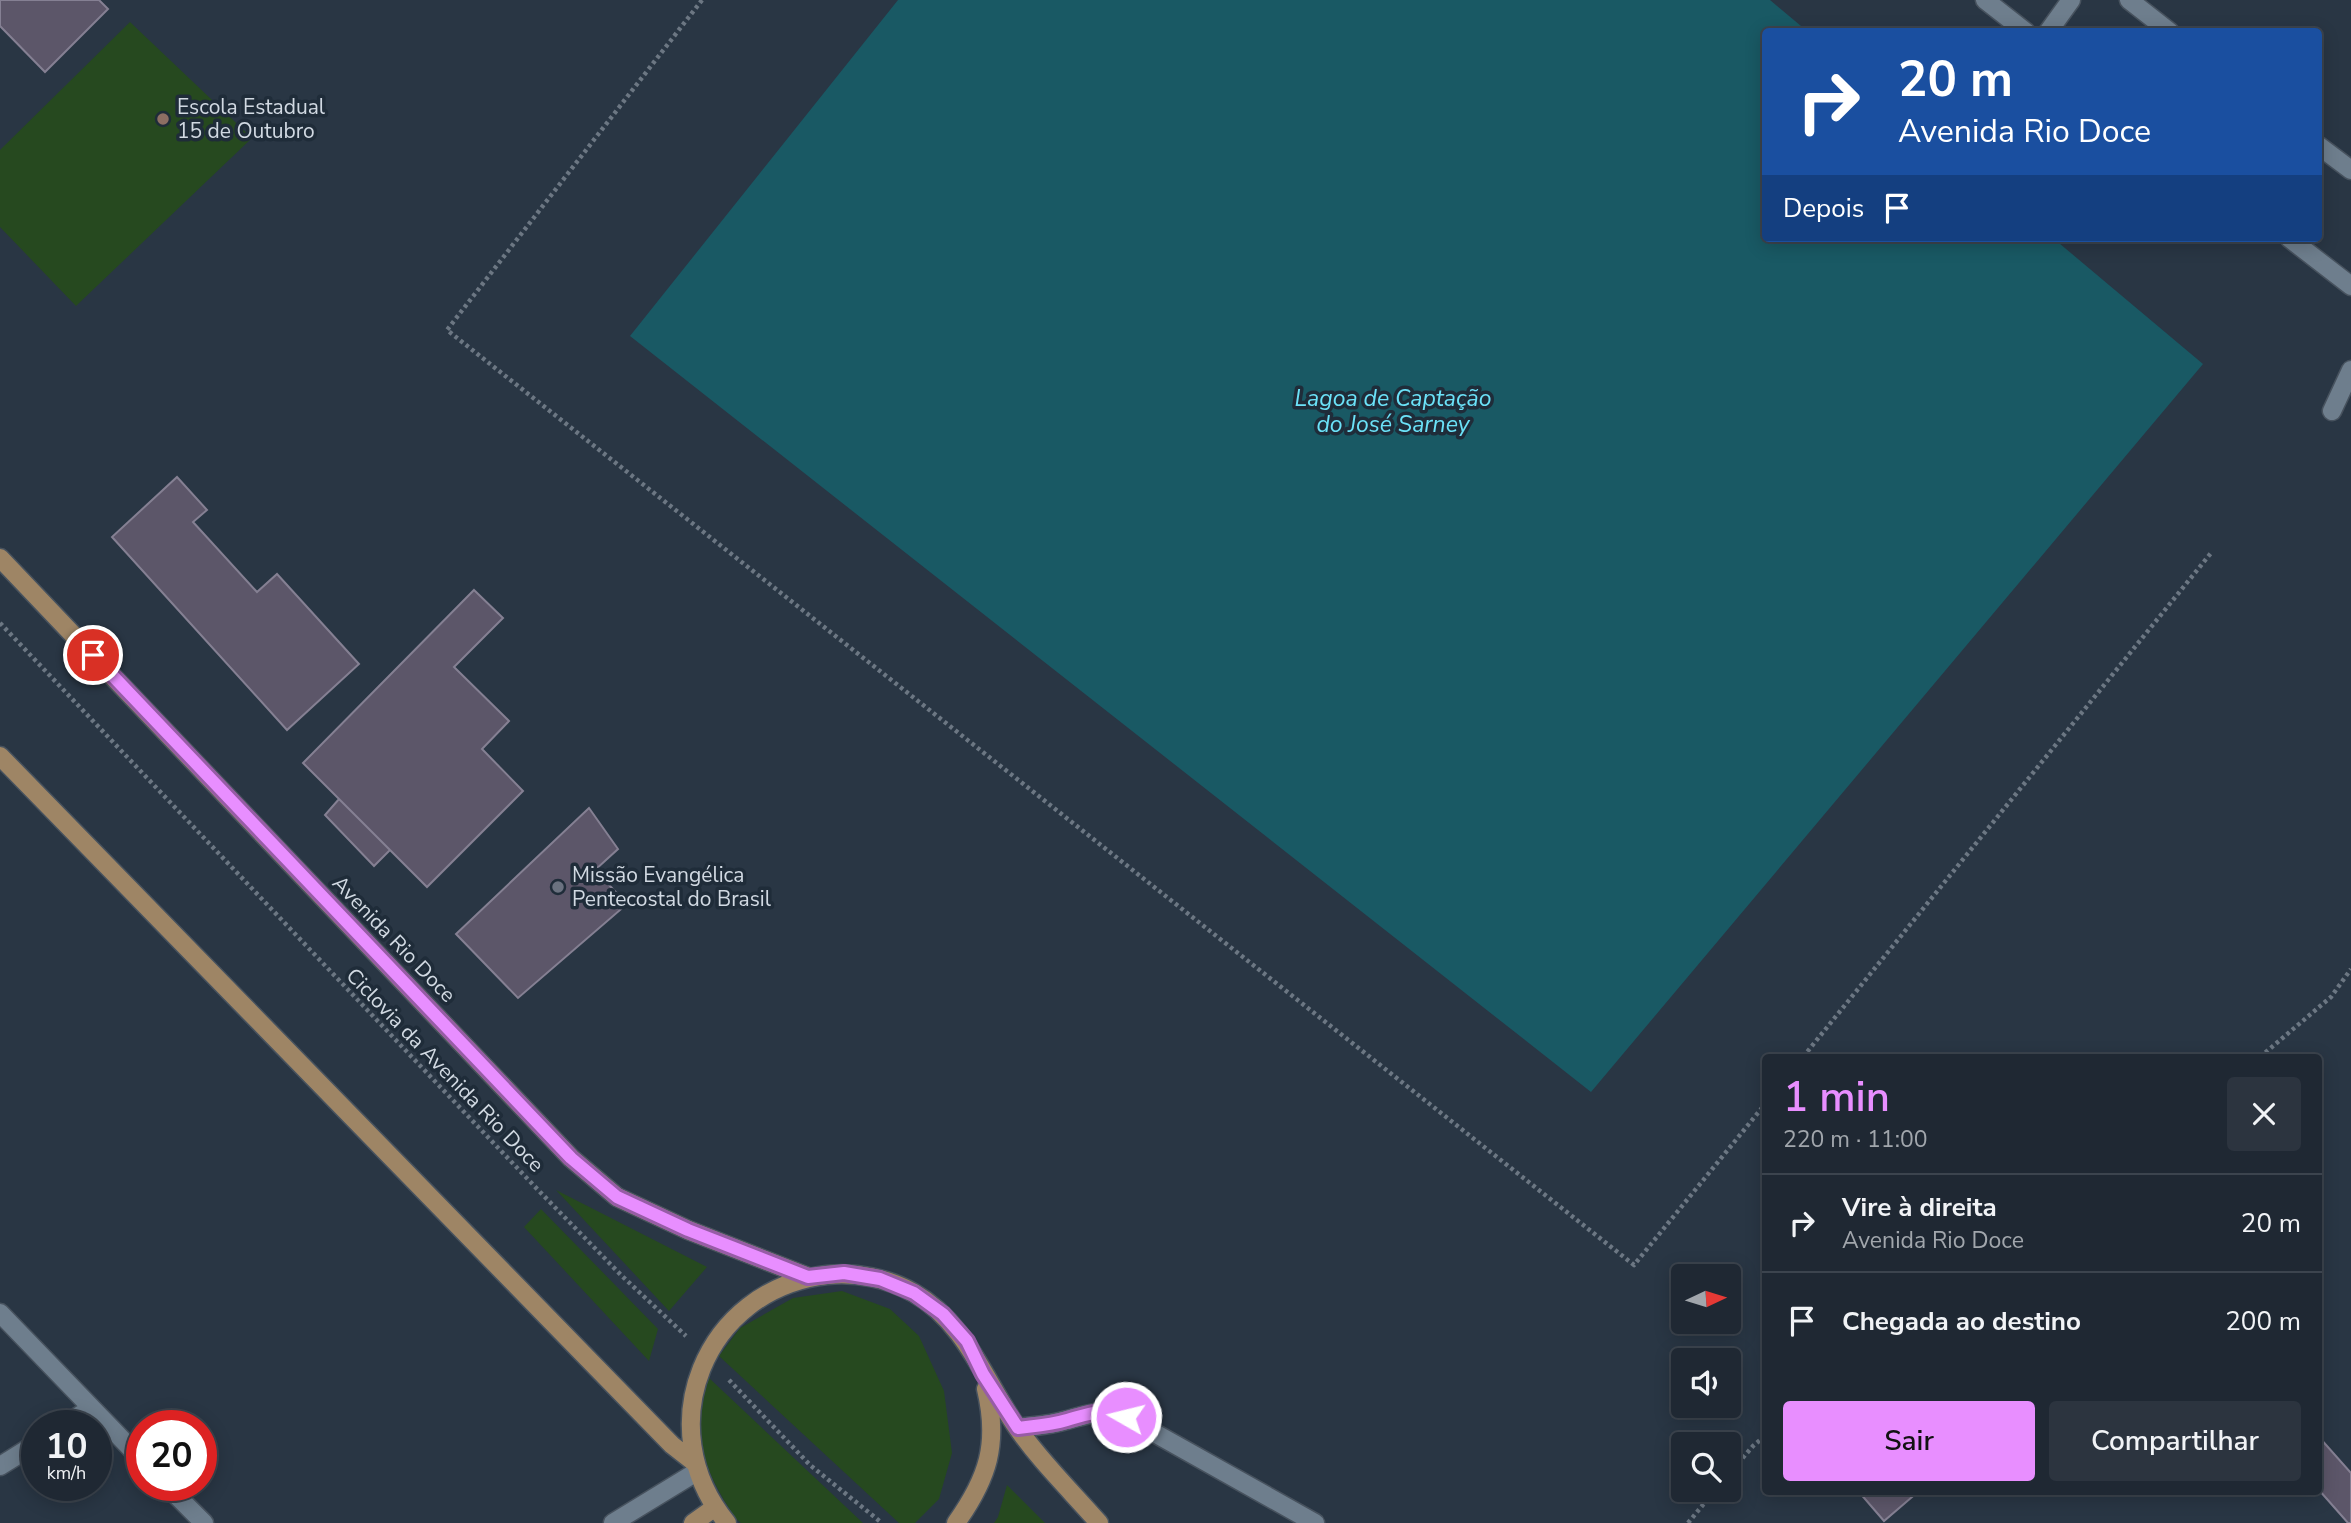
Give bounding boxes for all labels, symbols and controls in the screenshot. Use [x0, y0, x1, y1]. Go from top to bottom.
text: 20 m [1898, 46, 2013, 113]
icon: right [1783, 56, 1874, 147]
place label: Escola Estadual 15 de Outubro [177, 93, 326, 145]
text: Avenida Rio Doce [1898, 110, 2151, 153]
marker: Escola Estadual 15 de Outubro [155, 111, 171, 127]
icon: arrive [1878, 189, 1916, 227]
text: Depois [1783, 191, 1864, 226]
water label: Lagoa de Captação do José Sarney [1295, 383, 1491, 440]
pin [63, 625, 123, 685]
icon: arrive [74, 636, 112, 674]
place label: Missão Evangélica Pentecostal do Brasil [572, 861, 772, 913]
street label: Avenida Rio Doce [326, 870, 462, 1008]
marker: Missão Evangélica Pentecostal do Brasil [550, 879, 566, 895]
street label: Ciclovia da Avenida Rio Doce [340, 962, 550, 1178]
text: 1 min [1783, 1069, 1890, 1126]
button: close [2227, 1077, 2301, 1151]
text: 220 m · 11:00 [1783, 1124, 1928, 1155]
text: Vire à direita [1842, 1190, 1997, 1225]
icon: right [1783, 1204, 1821, 1242]
text: 20 m [2241, 1206, 2301, 1241]
text: Avenida Rio Doce [1842, 1225, 2024, 1256]
north arrow [1671, 1264, 1741, 1334]
map controls [1671, 1264, 1741, 1502]
icon: arrive [1783, 1302, 1821, 1340]
text: Chegada ao destino [1842, 1304, 2081, 1339]
text: 200 m [2225, 1304, 2301, 1339]
button: sound [1671, 1348, 1741, 1418]
position arrow [1089, 1380, 1163, 1454]
button: Sair [1783, 1401, 2035, 1481]
button: Compartilhar [2049, 1401, 2301, 1481]
speed limit sign: 20 [126, 1410, 217, 1501]
text: 10 [45, 1423, 88, 1470]
button: search [1671, 1432, 1741, 1502]
text: km/h [47, 1461, 86, 1485]

